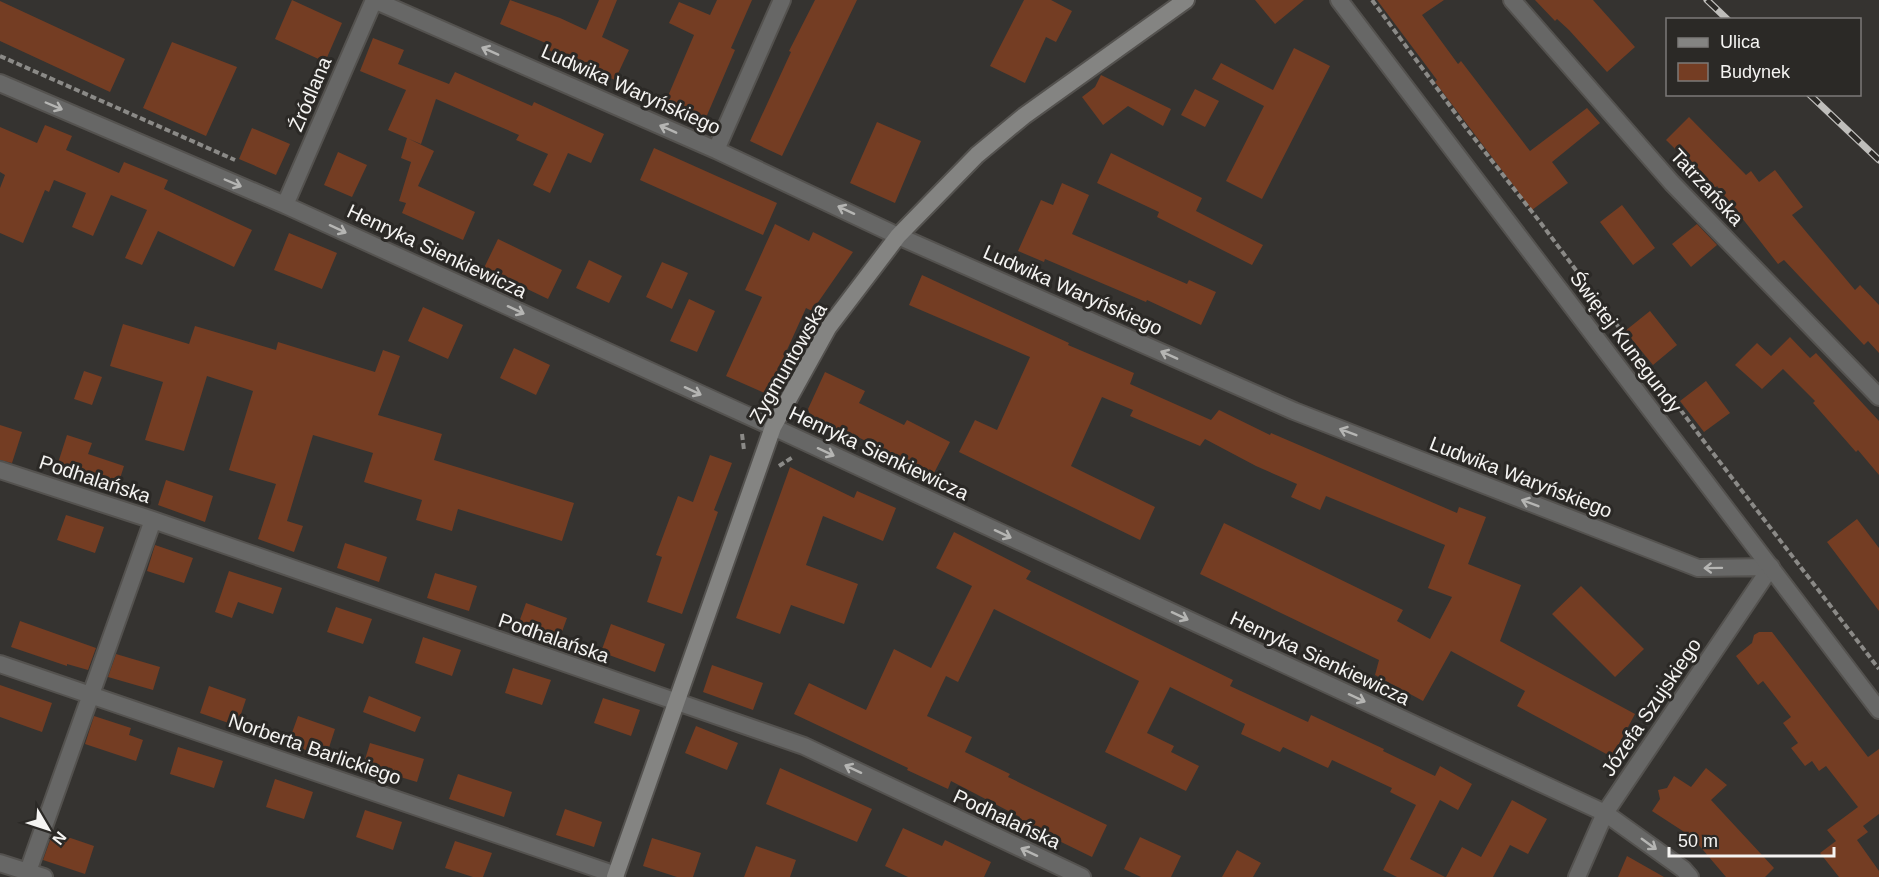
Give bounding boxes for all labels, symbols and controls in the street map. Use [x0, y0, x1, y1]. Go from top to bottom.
legend [1666, 18, 1861, 96]
text: Ulica [1720, 32, 1761, 52]
street label: Ludwika Waryńskiego [538, 40, 724, 138]
one-way arrow [481, 44, 499, 56]
street label: Źródlana [284, 53, 336, 135]
text: Budynek [1720, 62, 1791, 82]
one-way arrow [44, 101, 62, 112]
one-way arrow [660, 122, 678, 134]
street label: Tatrzańska [1666, 144, 1749, 231]
one-way arrow [224, 178, 242, 189]
street label: Henryka Sienkiewicza [344, 200, 531, 303]
one-way arrow [837, 204, 855, 216]
one-way arrow [329, 224, 347, 236]
street label: Ludwika Waryńskiego [980, 241, 1166, 339]
street label: Świętej Kunegundy [1566, 266, 1687, 417]
street label: Zygmuntowska [745, 299, 832, 427]
one-way arrow [506, 305, 524, 317]
one-way arrow [1160, 349, 1178, 360]
one-way arrow [684, 386, 702, 397]
street label: Henryka Sienkiewicza [786, 402, 973, 505]
one-way arrow [1339, 426, 1358, 437]
street label: Ludwika Waryńskiego [1427, 432, 1615, 522]
one-way arrow [816, 447, 834, 458]
street label: Podhalańska [37, 451, 154, 508]
one-way arrow [1521, 496, 1540, 507]
one-way arrow [993, 529, 1011, 540]
one-way arrow [1703, 562, 1723, 574]
street label: Henryka Sienkiewicza [1227, 607, 1414, 710]
street label: Podhalańska [496, 609, 613, 668]
one-way arrow [1170, 611, 1188, 622]
street label: Józefa Szujskiego [1597, 634, 1705, 780]
one-way arrow [1347, 693, 1365, 704]
street label: Norberta Barlickiego [226, 709, 404, 789]
one-way arrow [844, 763, 862, 775]
street label: Podhalańska [950, 785, 1065, 854]
north arrow [18, 799, 78, 859]
scale bar [1669, 820, 1834, 858]
text: N [49, 828, 70, 848]
text: 50 m [1678, 831, 1718, 851]
one-way arrow [1640, 838, 1656, 850]
one-way arrow [1021, 846, 1039, 858]

